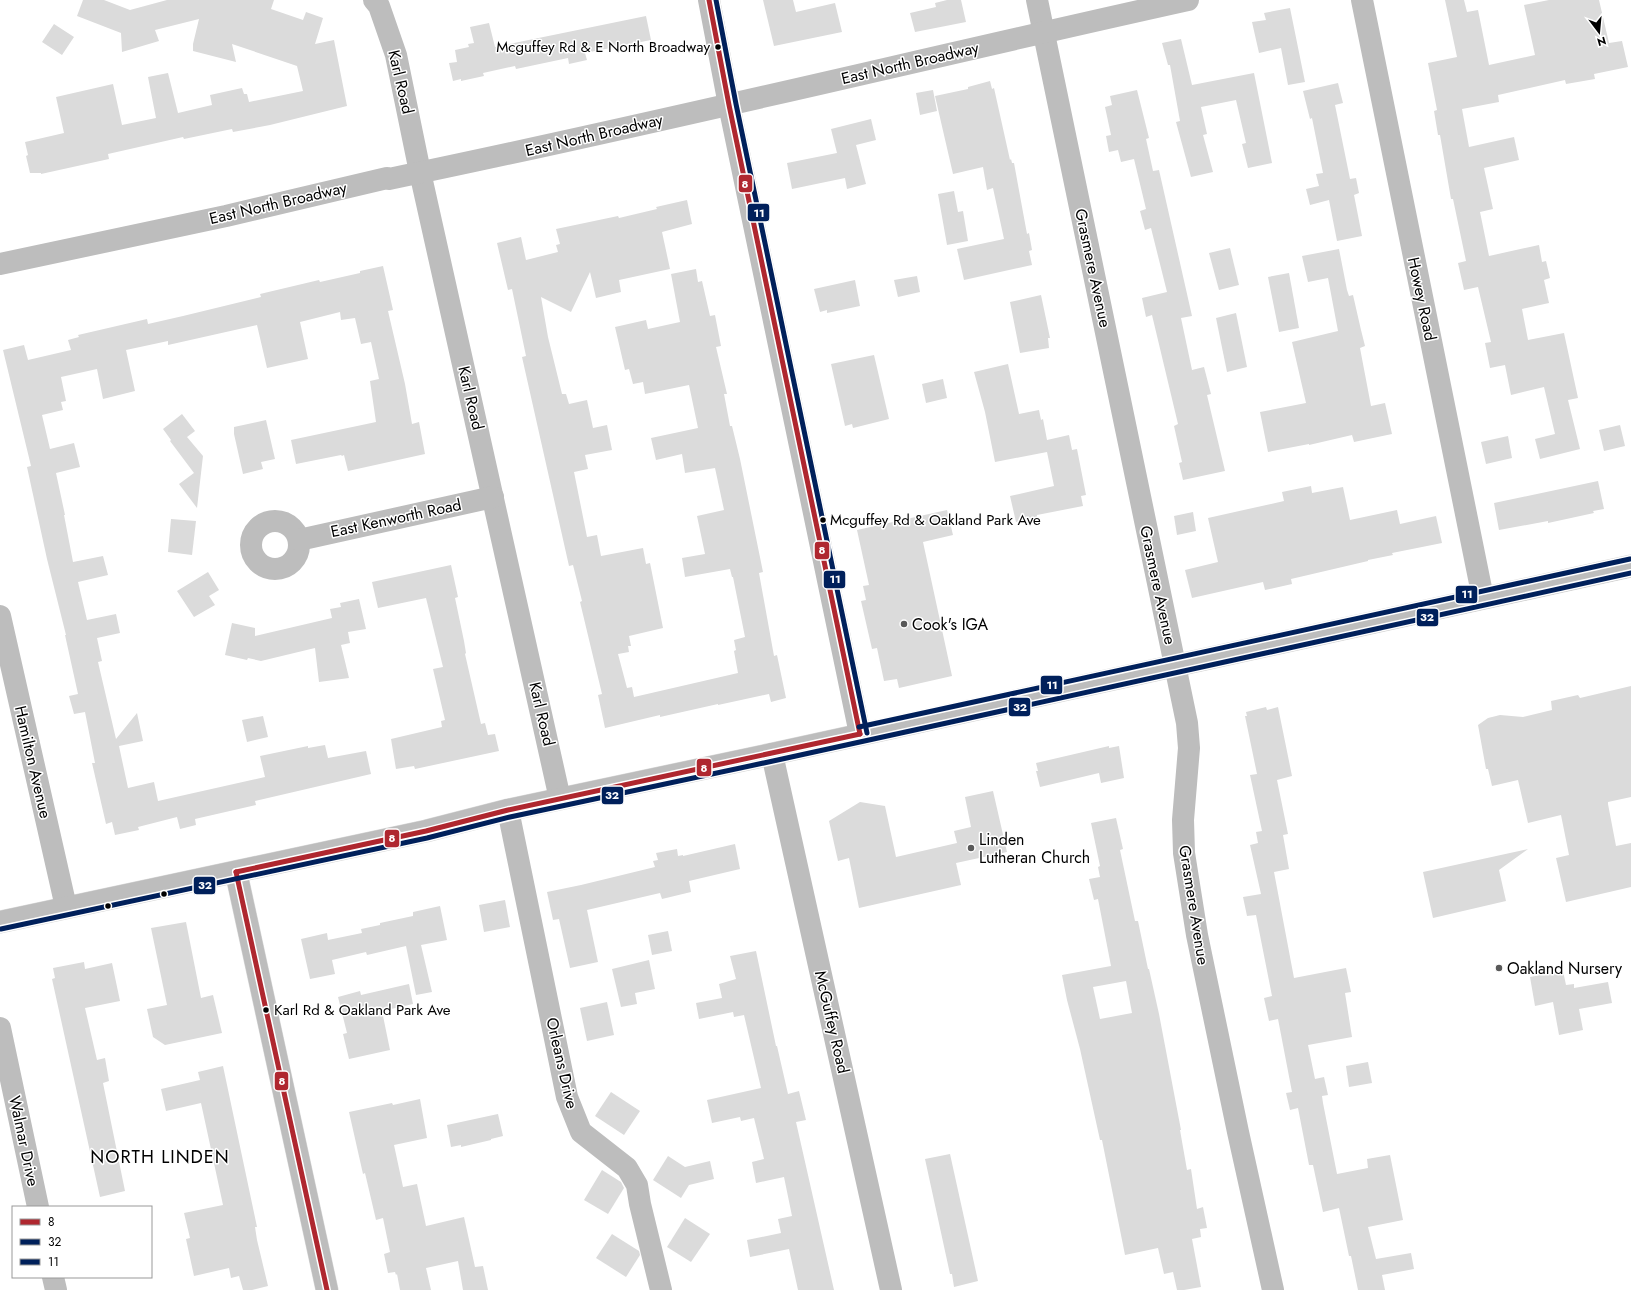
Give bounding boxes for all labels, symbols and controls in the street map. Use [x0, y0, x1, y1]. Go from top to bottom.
north arrow [1579, 12, 1619, 52]
text: N [1595, 33, 1608, 51]
place label: Mcguffey Rd & E North Broadway [496, 36, 710, 58]
street label: East North Broadway [839, 36, 982, 90]
marker: Mcguffey Rd & E North Broadway [713, 42, 723, 52]
street label: Karl Road [382, 48, 420, 116]
street label: East North Broadway [523, 108, 666, 162]
line badge: 8 [738, 174, 753, 193]
street label: East North Broadway [207, 176, 350, 230]
text: 8 [742, 176, 749, 192]
line badge: 11 [747, 203, 770, 222]
text: 11 [753, 205, 765, 221]
street label: Grasmere Avenue [1069, 206, 1117, 330]
street label: Howey Road [1402, 255, 1442, 343]
street label: Karl Road [452, 364, 490, 432]
street label: East Kenworth Road [329, 493, 463, 543]
place label: Mcguffey Rd & Oakland Park Ave [830, 509, 1041, 531]
marker: Mcguffey Rd & Oakland Park Ave [818, 515, 828, 525]
street label: Grasmere Avenue [1134, 523, 1182, 647]
line badge: 8 [814, 541, 830, 560]
text: 8 [819, 542, 826, 558]
line badge: 11 [823, 570, 846, 589]
text: 11 [829, 571, 841, 587]
line badge: 11 [1455, 585, 1478, 604]
text: 11 [1461, 586, 1473, 602]
line badge: 32 [1416, 608, 1439, 627]
text: 32 [1420, 609, 1434, 625]
place label: Cook's IGA [912, 613, 989, 636]
marker: Cook's IGA [899, 619, 909, 629]
line badge: 11 [1040, 675, 1063, 695]
text: 11 [1046, 677, 1058, 693]
street label: Karl Road [523, 680, 561, 748]
line badge: 32 [1008, 697, 1031, 717]
text: 32 [1013, 699, 1027, 715]
street label: Hamilton Avenue [9, 703, 57, 821]
line badge: 8 [696, 758, 712, 777]
text: 8 [701, 760, 708, 776]
line badge: 32 [601, 786, 624, 805]
text: 32 [605, 787, 619, 803]
place label: Linden Lutheran Church [979, 828, 1090, 869]
line badge: 8 [384, 829, 400, 848]
text: 8 [389, 830, 396, 846]
marker: Linden Lutheran Church [966, 843, 976, 853]
street label: Grasmere Avenue [1173, 843, 1215, 967]
line badge: 32 [193, 876, 216, 895]
text: 32 [198, 877, 212, 893]
unlabelled marker [159, 889, 169, 899]
unlabelled marker [103, 901, 113, 911]
place label: Oakland Nursery [1507, 957, 1623, 980]
marker: Oakland Nursery [1494, 963, 1504, 973]
street label: McGuffey Road [809, 968, 855, 1076]
place label: Karl Rd & Oakland Park Ave [274, 999, 451, 1021]
marker: Karl Rd & Oakland Park Ave [261, 1005, 271, 1015]
street label: Orleans Drive [540, 1015, 584, 1111]
line badge: 8 [274, 1071, 289, 1091]
text: 8 [279, 1073, 286, 1089]
street label: Walmar Drive [3, 1094, 45, 1188]
district label: NORTH LINDEN [90, 1144, 230, 1170]
legend [12, 1206, 152, 1278]
text: 8 [48, 1213, 55, 1231]
text: 32 [48, 1233, 62, 1251]
text: 11 [48, 1253, 59, 1271]

